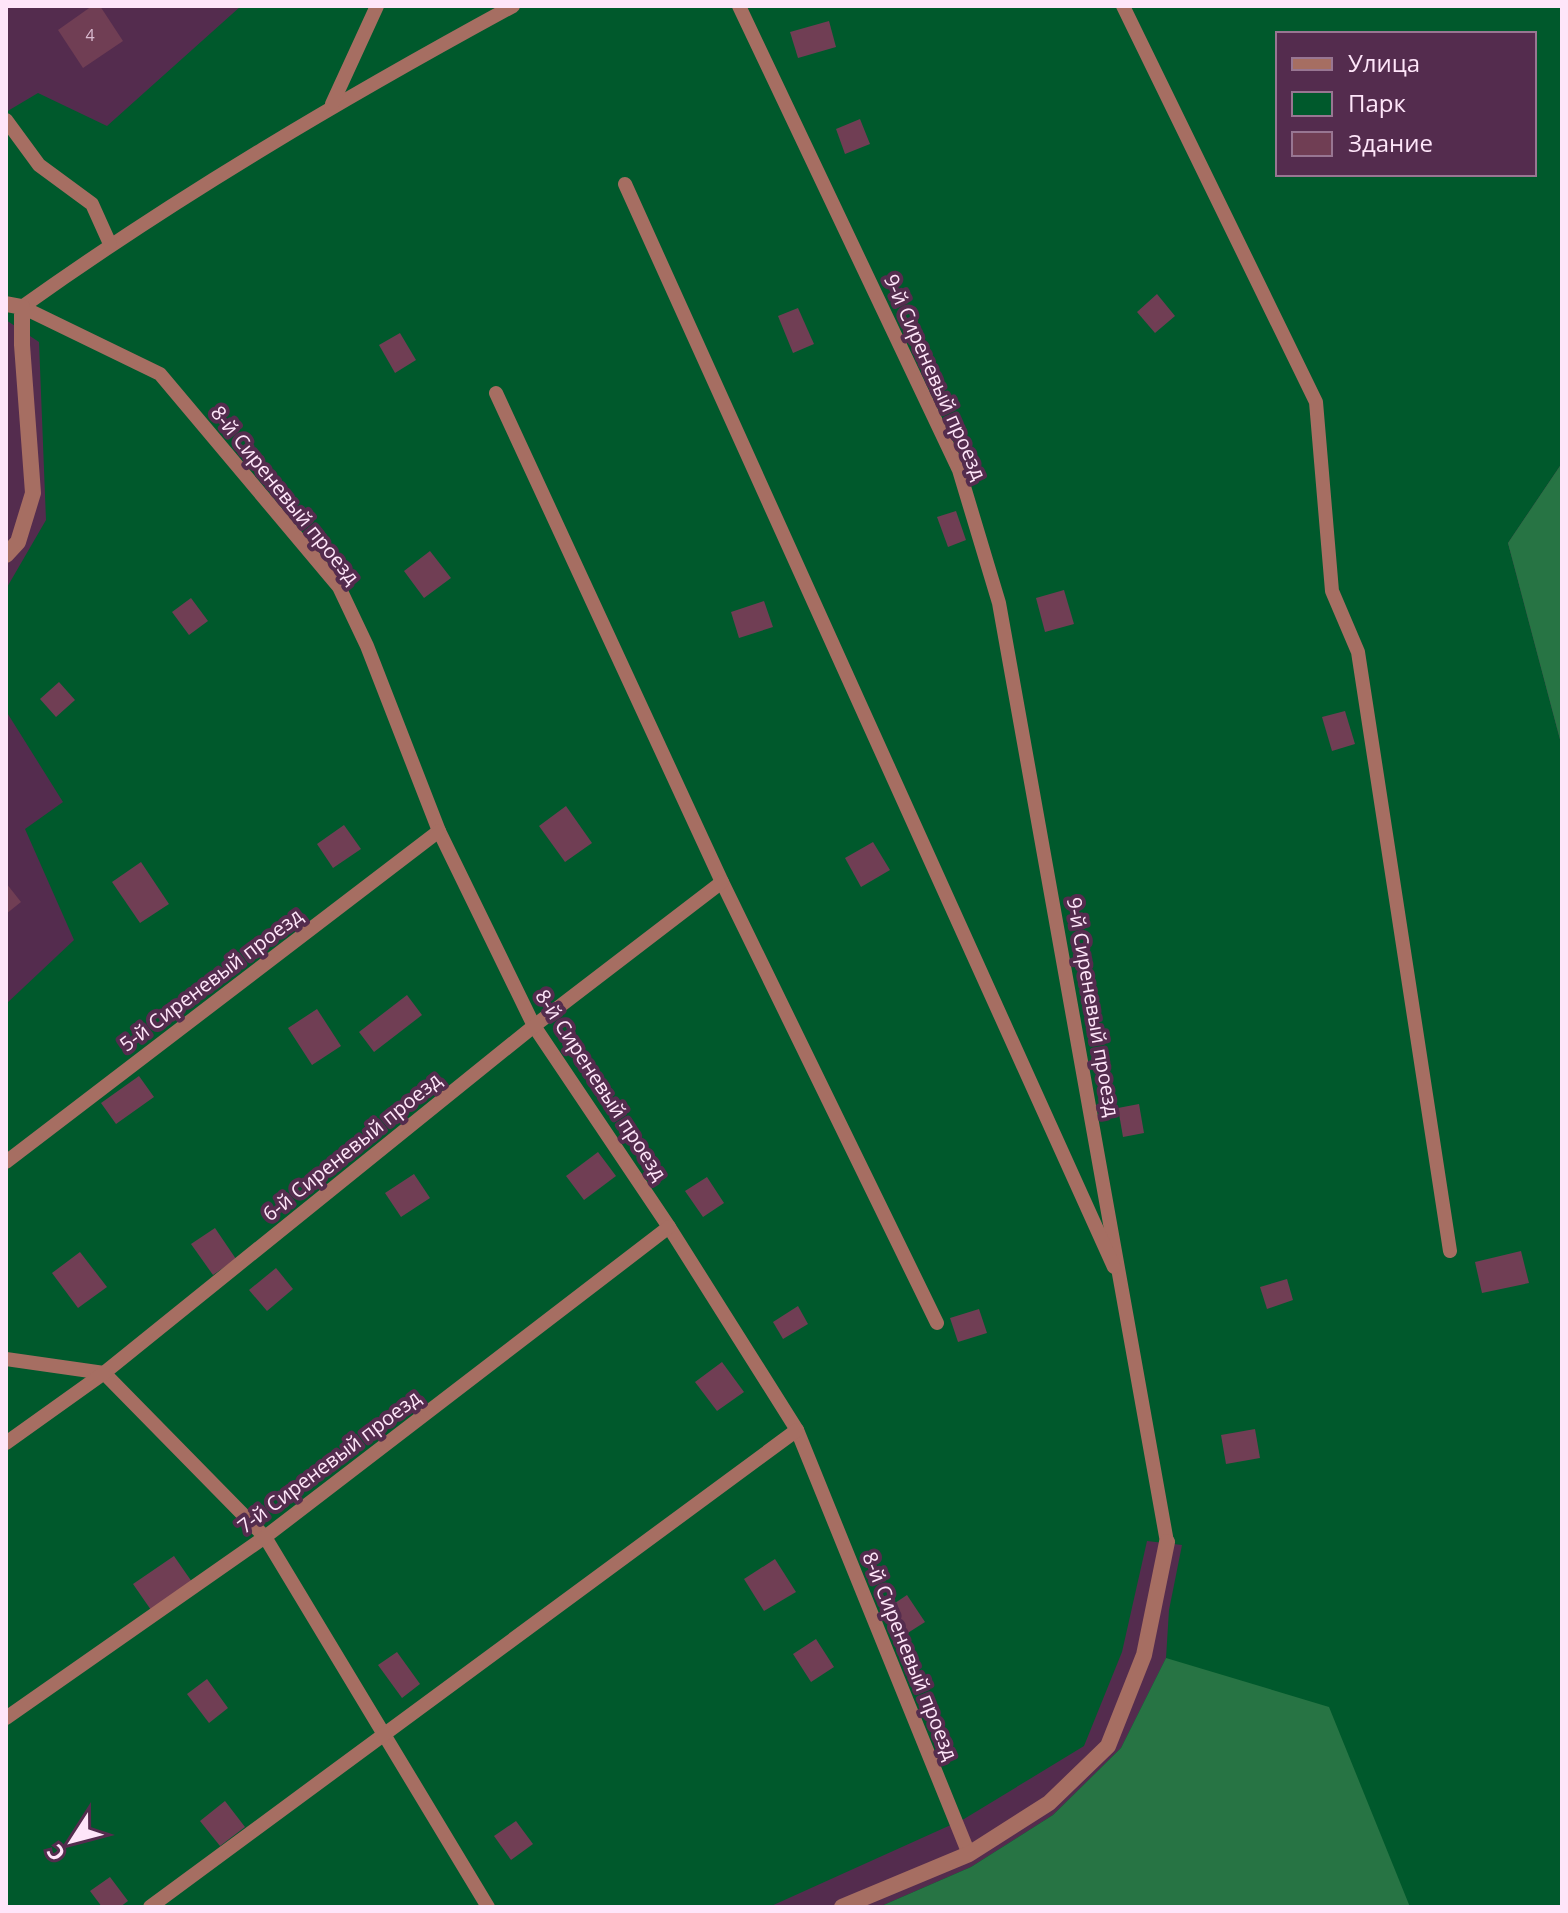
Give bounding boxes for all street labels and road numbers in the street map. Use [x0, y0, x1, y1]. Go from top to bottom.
street label: 9-й Сиреневый проезд [878, 270, 993, 484]
street label: 8-й Сиреневый проезд [205, 400, 366, 590]
street label: 9-й Сиреневый проезд [1061, 895, 1126, 1119]
street label: 5-й Сиреневый проезд [114, 902, 308, 1057]
street label: 8-й Сиреневый проезд [530, 984, 674, 1186]
street label: 6-й Сиреневый проезд [257, 1066, 447, 1227]
street label: 7-й Сиреневый проезд [232, 1384, 426, 1539]
street label: 8-й Сиреневый проезд [856, 1548, 965, 1764]

